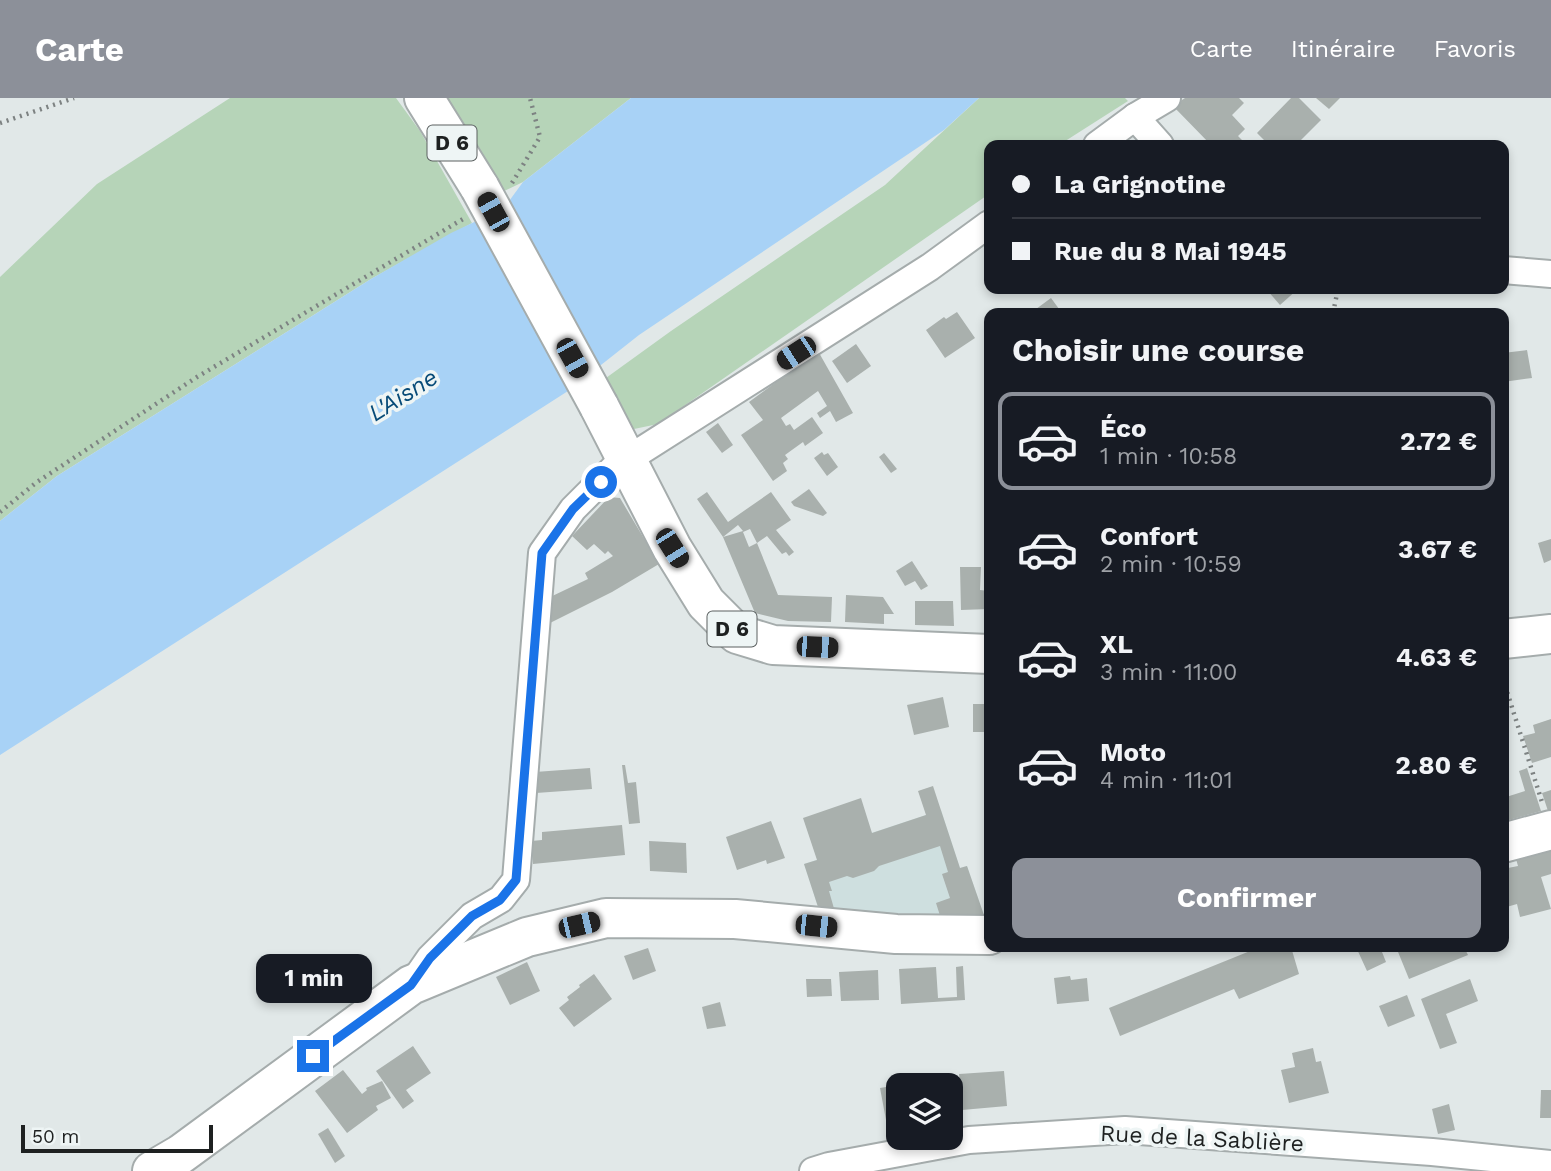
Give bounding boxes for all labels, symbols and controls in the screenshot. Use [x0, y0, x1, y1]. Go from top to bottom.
text: Carte [35, 30, 124, 69]
text: Carte [1190, 35, 1253, 63]
text: Itinéraire [1291, 35, 1396, 63]
text: Favoris [1434, 35, 1516, 63]
road number: D 6 [428, 126, 476, 160]
text: La Grignotine [1054, 169, 1226, 199]
car [474, 189, 513, 235]
text: Rue du 8 Mai 1945 [1054, 236, 1287, 266]
text: Choisir une course [1012, 331, 1304, 369]
car [773, 333, 820, 373]
car [553, 335, 592, 381]
water label: L'Aisne [363, 363, 443, 427]
icon: car [1016, 410, 1079, 473]
text: Éco [1100, 413, 1147, 443]
text: 2.72 € [1400, 426, 1477, 456]
text: 1 min · 10:58 [1100, 443, 1237, 470]
route start [585, 466, 617, 498]
icon: car [1016, 518, 1079, 581]
text: Confort [1100, 521, 1198, 551]
car [652, 525, 693, 571]
text: 3.67 € [1398, 534, 1477, 564]
text: 2 min · 10:59 [1100, 551, 1242, 578]
road number: D 6 [708, 612, 756, 646]
icon: car [1016, 626, 1079, 689]
text: XL [1100, 629, 1133, 659]
car [796, 636, 839, 658]
text: 4.63 € [1396, 642, 1477, 672]
text: 3 min · 11:00 [1100, 659, 1237, 686]
icon: car [1016, 734, 1079, 797]
text: Moto [1100, 737, 1166, 767]
text: 2.80 € [1395, 750, 1477, 780]
text: 4 min · 11:01 [1100, 767, 1233, 794]
button: Confirmer [1012, 858, 1481, 938]
car [557, 910, 602, 940]
car [795, 913, 838, 939]
callout: 1 min [255, 954, 371, 1004]
text: 1 min [284, 965, 344, 992]
route end [297, 1040, 329, 1072]
map controls [886, 1073, 963, 1150]
button: layers [886, 1073, 963, 1150]
street label: Rue de la Sablière [1099, 1120, 1305, 1157]
scale bar [21, 1122, 214, 1154]
text: 50 m [32, 1125, 79, 1148]

